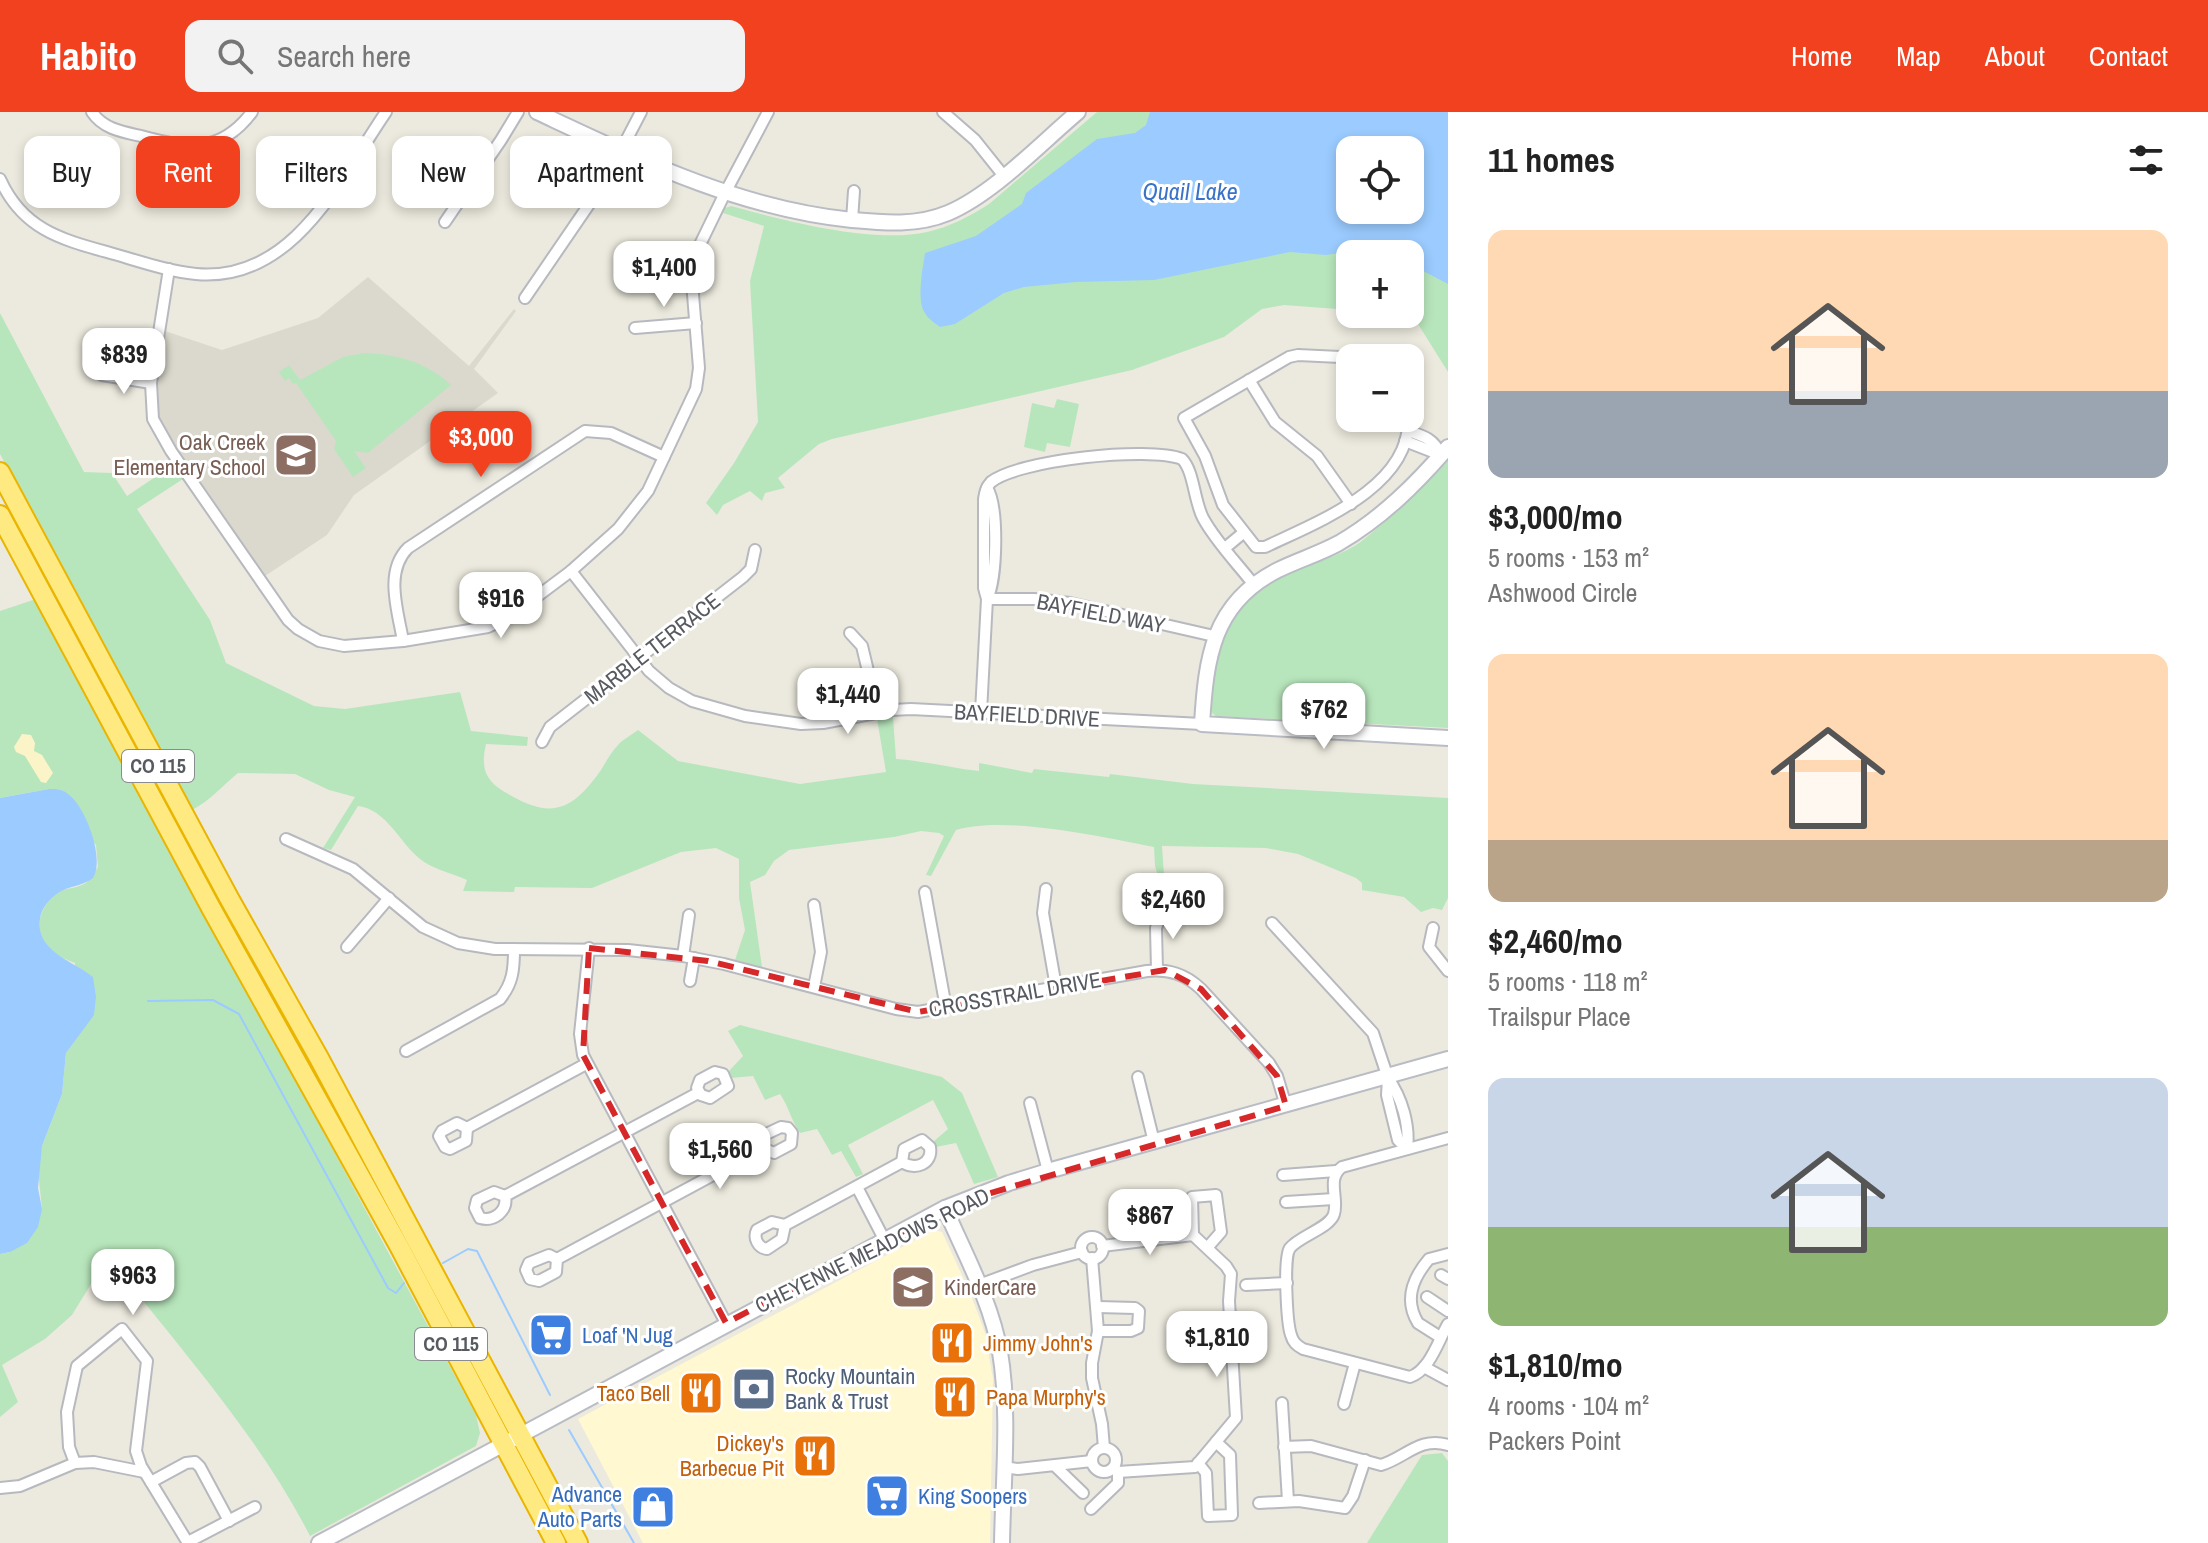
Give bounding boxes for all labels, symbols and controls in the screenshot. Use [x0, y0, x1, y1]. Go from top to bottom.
search box [185, 20, 745, 92]
text: Habito [40, 31, 137, 82]
icon: search [213, 34, 257, 78]
text: Search here [277, 36, 411, 76]
text: Home [1791, 37, 1852, 75]
text: Map [1896, 37, 1941, 75]
text: About [1985, 37, 2045, 75]
text: Contact [2089, 37, 2168, 75]
chip: Buy [24, 136, 120, 208]
chip: Rent [136, 136, 240, 208]
chip: Filters [256, 136, 376, 208]
chip: New [392, 136, 494, 208]
chip: Apartment [510, 136, 672, 208]
map controls [1336, 136, 1424, 432]
button: locate [1336, 136, 1424, 224]
text: 11 homes [1488, 137, 1615, 183]
icon: filters [2124, 138, 2168, 182]
water label: Quail Lake [1142, 175, 1238, 207]
button: + [1336, 240, 1424, 328]
pin: $1,400 [599, 241, 729, 309]
text: $1,400 [631, 249, 697, 284]
icon: home [1756, 282, 1900, 426]
pin: $839 [77, 328, 171, 396]
text: $839 [100, 336, 148, 371]
button: − [1336, 344, 1424, 432]
pin: $3,000 [416, 411, 546, 479]
text: $3,000 [448, 419, 514, 454]
place label: Oak Creek Elementary School [114, 427, 266, 482]
school or university icon: Oak Creek Elementary School [272, 431, 320, 479]
text: $3,000/mo [1488, 494, 1623, 540]
text: 5 rooms · 153 m² [1488, 540, 1649, 575]
pin: $916 [454, 572, 548, 640]
text: Ashwood Circle [1488, 575, 1637, 610]
text: $916 [477, 580, 525, 615]
street label: MARBLE TERRACE [578, 585, 726, 711]
street label: BAYFIELD WAY [1034, 586, 1168, 640]
pin: $1,440 [783, 668, 913, 736]
text: $1,440 [815, 676, 881, 711]
pin: $762 [1277, 683, 1371, 751]
text: $762 [1300, 691, 1348, 726]
street label: BAYFIELD DRIVE [953, 696, 1101, 734]
icon: home [1756, 706, 1900, 850]
road number: CO 115 [122, 750, 194, 782]
pin: $2,460 [1108, 873, 1238, 941]
text: $2,460 [1140, 881, 1206, 916]
text: $2,460/mo [1488, 918, 1623, 964]
street label: CROSSTRAIL DRIVE [926, 964, 1104, 1024]
text: 5 rooms · 118 m² [1488, 964, 1648, 999]
text: Trailspur Place [1488, 999, 1631, 1034]
pin: $1,560 [655, 1123, 785, 1191]
icon: home [1756, 1130, 1900, 1274]
text: $1,560 [687, 1131, 753, 1166]
street label: CHEYENNE MEADOWS ROAD [750, 1180, 994, 1320]
pin: $867 [1103, 1189, 1197, 1257]
text: $867 [1126, 1197, 1174, 1232]
pin: $963 [86, 1249, 180, 1317]
text: $963 [109, 1257, 157, 1292]
school or university icon: KinderCare [889, 1263, 937, 1311]
place label: KinderCare [944, 1272, 1036, 1302]
supermarket icon: Loaf 'N Jug [527, 1311, 575, 1359]
pin: $1,810 [1152, 1311, 1282, 1379]
restaurant icon: Jimmy John's [928, 1319, 976, 1367]
text: $1,810 [1184, 1319, 1250, 1354]
place label: Loaf 'N Jug [582, 1320, 673, 1350]
road number: CO 115 [415, 1328, 487, 1360]
place label: Jimmy John's [983, 1328, 1093, 1358]
text: $1,810/mo [1488, 1342, 1623, 1388]
place label: Rocky Mountain Bank & Trust [785, 1361, 915, 1416]
bank icon: Rocky Mountain Bank & Trust [730, 1365, 778, 1413]
restaurant icon: Taco Bell [677, 1369, 725, 1417]
restaurant icon: Papa Murphy's [931, 1373, 979, 1421]
place label: Taco Bell [596, 1378, 670, 1408]
place label: Papa Murphy's [986, 1382, 1106, 1412]
text: 4 rooms · 104 m² [1488, 1388, 1649, 1423]
text: Packers Point [1488, 1423, 1621, 1458]
place label: Dickey's Barbecue Pit [680, 1428, 784, 1483]
restaurant icon: Dickey's Barbecue Pit [791, 1432, 839, 1480]
supermarket icon: King Soopers [863, 1472, 911, 1520]
place label: Advance Auto Parts [537, 1479, 622, 1534]
place label: King Soopers [918, 1481, 1027, 1511]
shop icon: Advance Auto Parts [629, 1483, 677, 1531]

